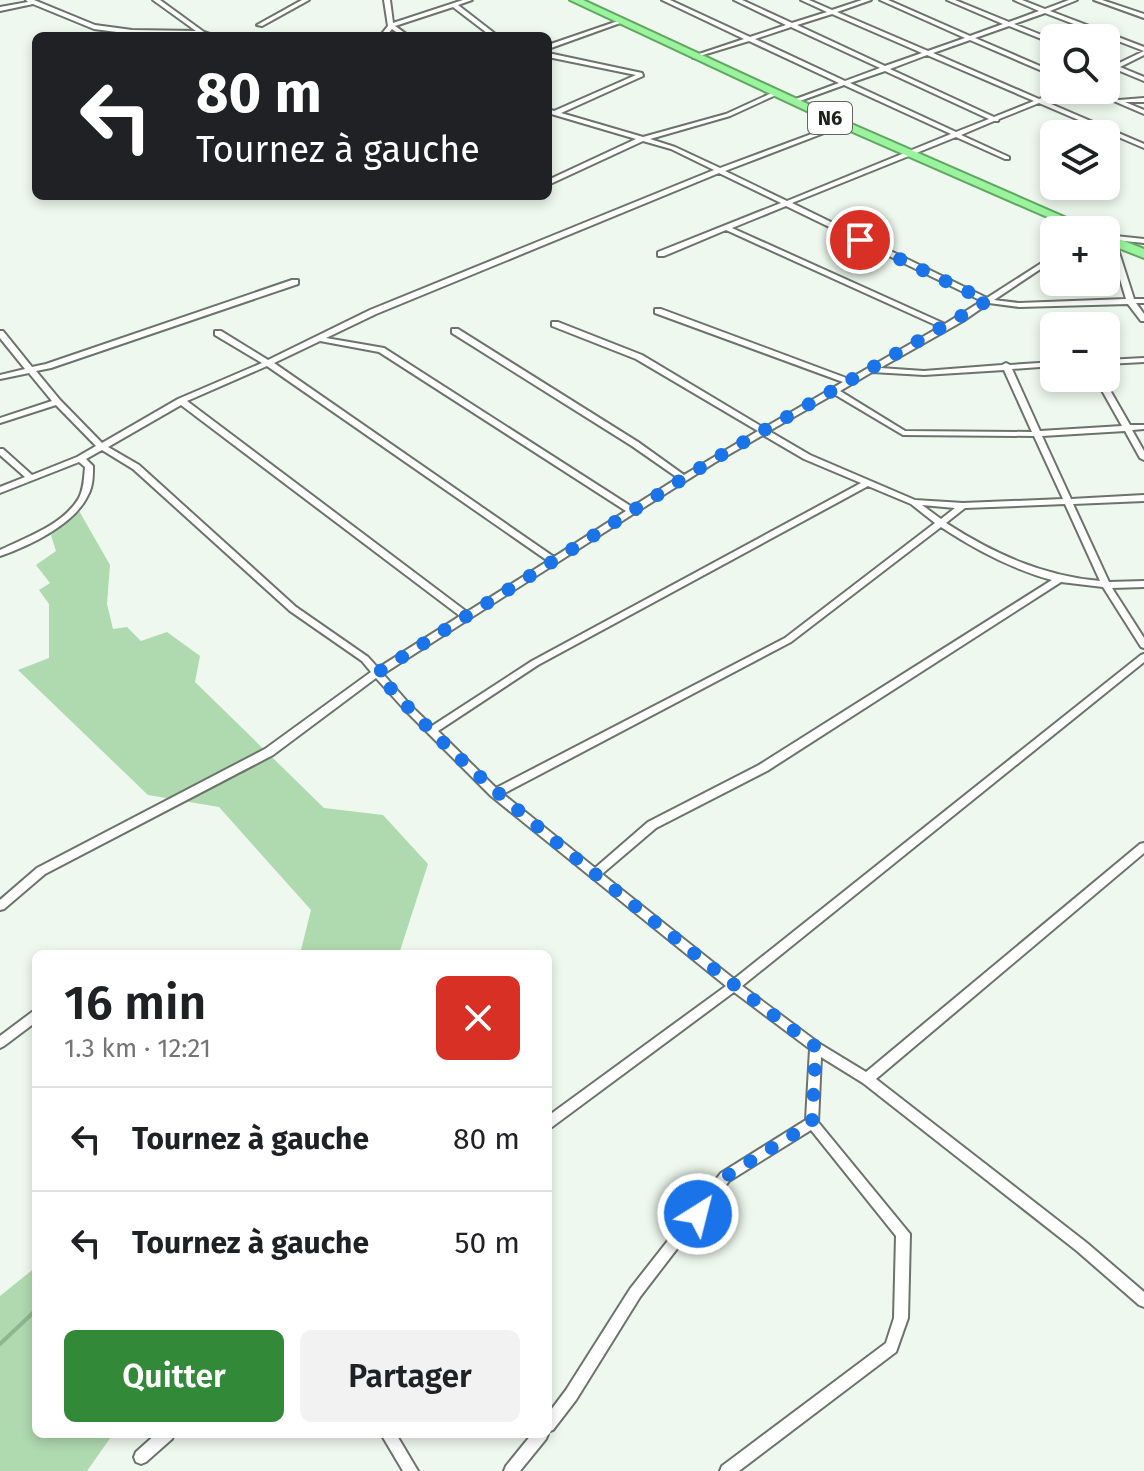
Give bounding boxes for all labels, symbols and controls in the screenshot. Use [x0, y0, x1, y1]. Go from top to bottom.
map controls [1040, 24, 1120, 392]
button: search [1040, 24, 1120, 104]
text: 80 m [196, 60, 322, 127]
icon: left [64, 64, 168, 168]
road number: N6 [808, 102, 852, 134]
button: layers [1040, 120, 1120, 200]
text: Tournez à gauche [196, 128, 480, 172]
pin [826, 206, 894, 274]
button: + [1040, 216, 1120, 296]
icon: arrive [838, 218, 882, 262]
button: − [1040, 312, 1120, 392]
text: 16 min [64, 974, 206, 1032]
button: close [436, 976, 520, 1060]
text: 1.3 km · 12:21 [64, 1033, 211, 1064]
icon: left [64, 1117, 108, 1161]
text: Tournez à gauche [132, 1121, 369, 1157]
text: 80 m [453, 1121, 520, 1157]
position arrow [656, 1172, 740, 1256]
icon: left [64, 1221, 108, 1265]
text: Tournez à gauche [132, 1225, 369, 1261]
text: 50 m [455, 1225, 520, 1261]
button: Quitter [64, 1330, 284, 1422]
button: Partager [300, 1330, 520, 1422]

